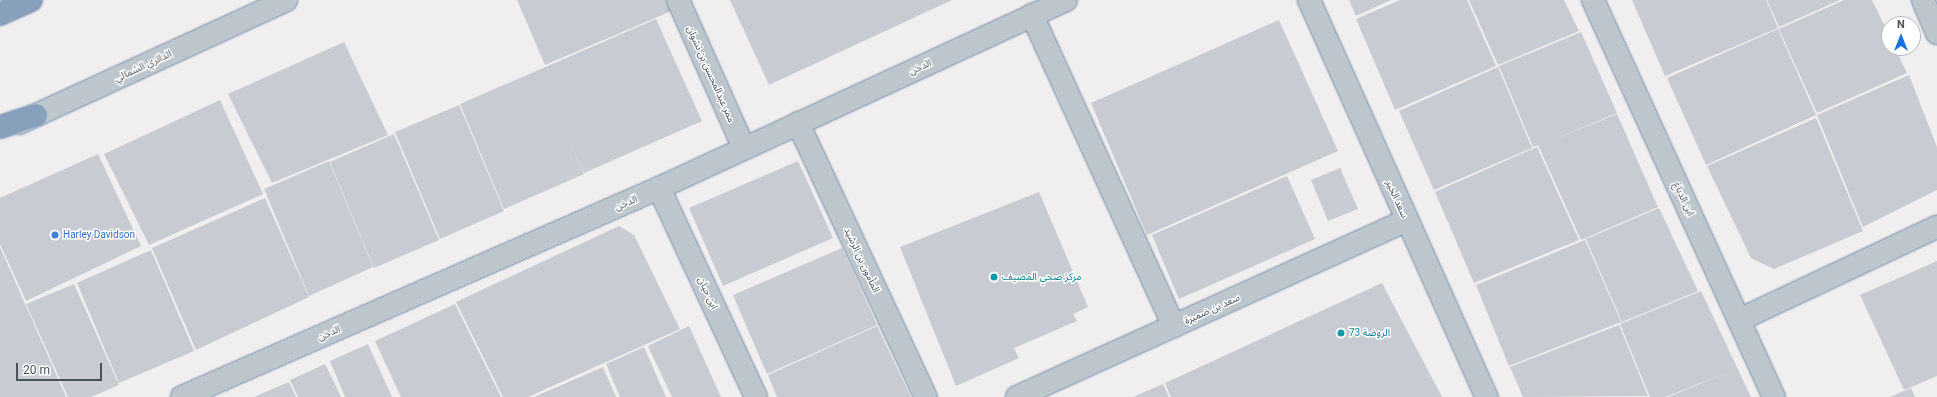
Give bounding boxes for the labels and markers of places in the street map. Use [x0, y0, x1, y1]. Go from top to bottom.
place label: Harley Davidson [63, 229, 135, 241]
marker: Harley Davidson [50, 230, 60, 240]
place label: مركز صحي المصيف [1002, 271, 1082, 283]
marker: مركز صحي المصيف [989, 272, 999, 282]
place label: الروضة 73 [1349, 327, 1390, 339]
marker: الروضة 73 [1336, 328, 1346, 338]

